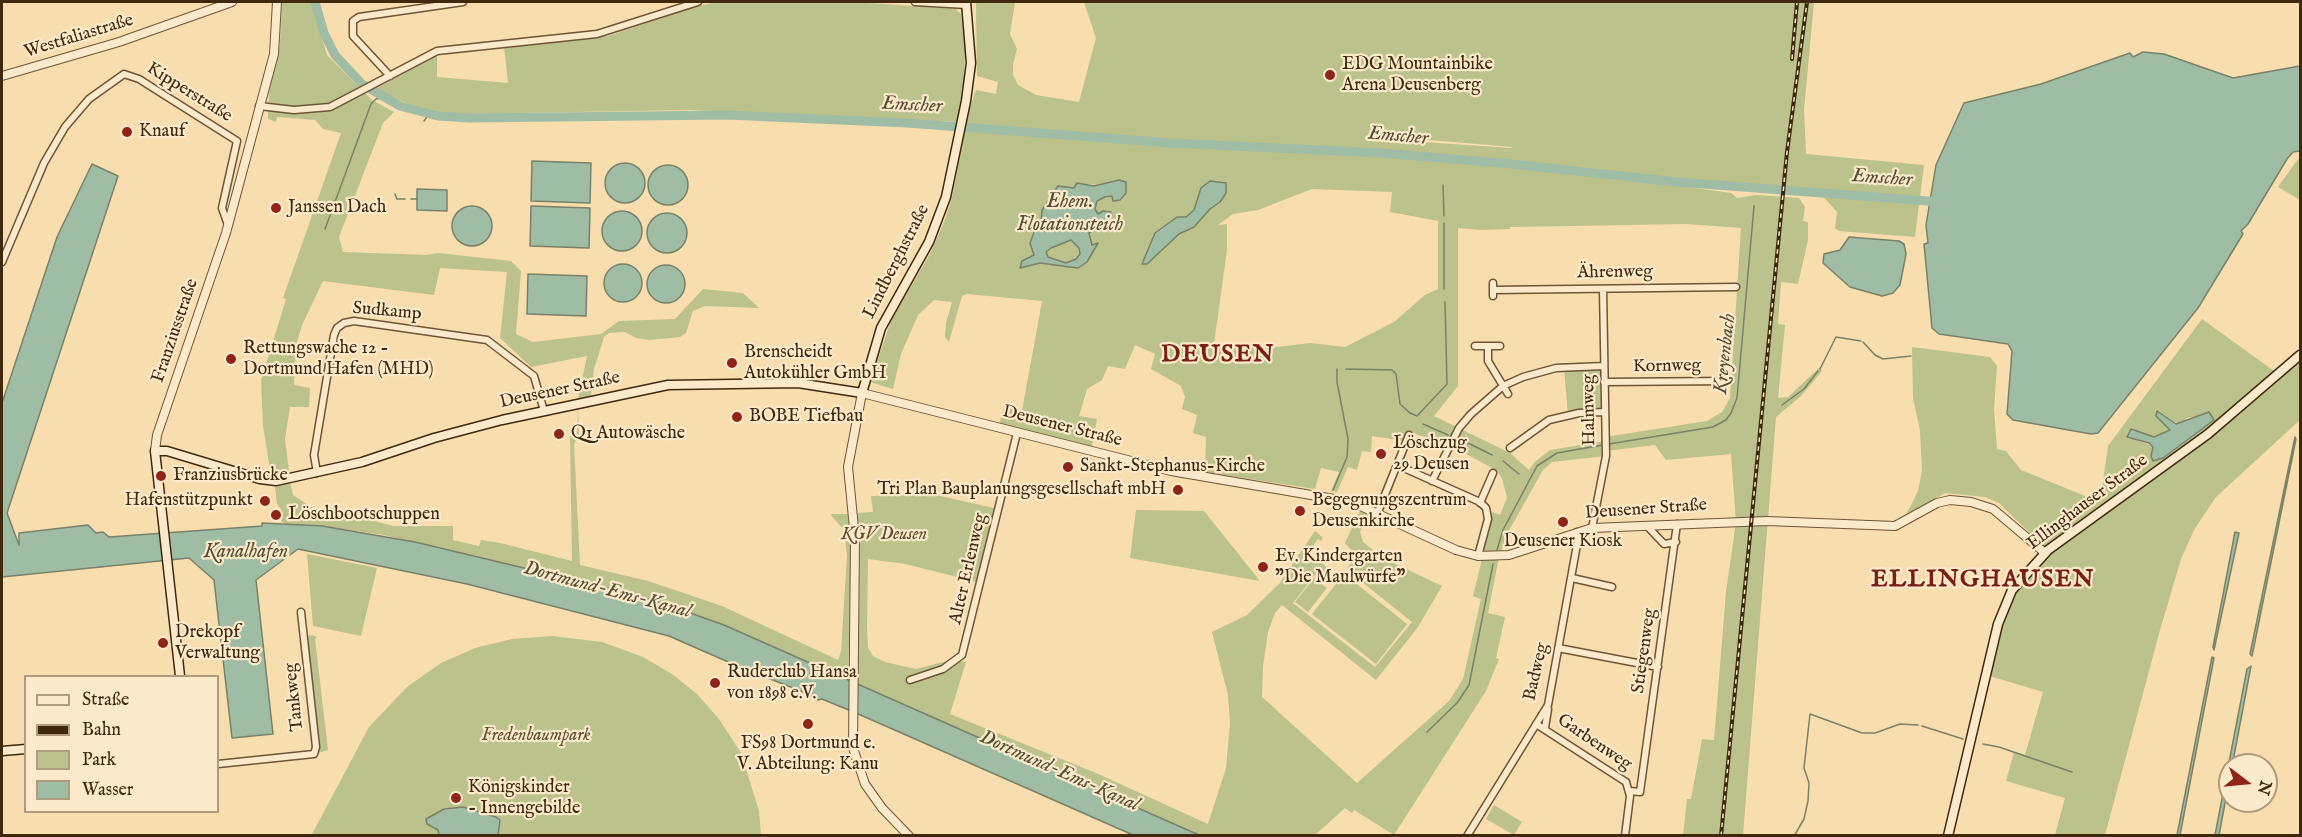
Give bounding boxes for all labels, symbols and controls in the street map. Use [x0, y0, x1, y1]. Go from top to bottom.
street label: Westfaliastraße [22, 10, 136, 64]
place label: EDG Mountainbike Arena Deusenberg [1342, 54, 1493, 97]
street label: Kipperstraße [142, 58, 236, 128]
marker: EDG Mountainbike Arena Deusenberg [1323, 68, 1337, 82]
water label: Emscher [881, 92, 943, 120]
place label: Knauf [139, 121, 185, 143]
water label: Emscher [1367, 122, 1429, 152]
marker: Knauf [120, 125, 134, 139]
water label: Emscher [1851, 165, 1913, 193]
water label: Ehem. Flotationsteich [1017, 191, 1123, 238]
place label: Janssen Dach [288, 197, 386, 219]
marker: Janssen Dach [269, 201, 283, 215]
street label: Lindberghstraße [859, 201, 935, 323]
street label: Ährenweg [1577, 262, 1653, 284]
street label: Franziusstraße [148, 276, 204, 386]
street label: Sudkamp [352, 298, 422, 326]
water label: Kreyenbach [1710, 313, 1742, 395]
place label: Rettungswache 12 - Dortmund Hafen (MHD) [243, 338, 434, 380]
place label: Brenscheidt Autokühler GmbH [744, 342, 886, 385]
district label: DEUSEN [1161, 342, 1275, 370]
marker: Rettungswache 12 - Dortmund Hafen (MHD) [224, 352, 238, 366]
marker: Brenscheidt Autokühler GmbH [725, 356, 739, 370]
street label: Kornweg [1633, 356, 1701, 378]
street label: Deusener Straße [498, 368, 622, 414]
street label: Halmweg [1579, 374, 1601, 446]
street label: Deusener Straße [1000, 402, 1124, 452]
place label: BOBE Tiefbau [749, 406, 863, 428]
marker: BOBE Tiefbau [730, 410, 744, 424]
place label: Q1 Autowäsche [571, 423, 685, 445]
marker: Q1 Autowäsche [552, 427, 566, 441]
place label: Löschzug 29 Deusen [1393, 433, 1469, 476]
marker: Löschzug 29 Deusen [1374, 447, 1388, 461]
street label: Ellinghauser Straße [2023, 451, 2153, 555]
place label: Sankt-Stephanus-Kirche [1080, 456, 1265, 478]
marker: Sankt-Stephanus-Kirche [1061, 460, 1075, 474]
place label: Franziusbrücke [173, 465, 288, 487]
marker: Franziusbrücke [154, 469, 168, 483]
place label: Tri Plan Bauplanungsgesellschaft mbH [877, 479, 1166, 501]
marker: Tri Plan Bauplanungsgesellschaft mbH [1171, 483, 1185, 497]
place label: Hafenstützpunkt [125, 490, 253, 512]
place label: Begegnungszentrum Deusenkirche [1312, 490, 1467, 532]
marker: Hafenstützpunkt [258, 494, 272, 508]
street label: Deusener Straße [1584, 495, 1708, 525]
place label: Löschbootschuppen [288, 504, 440, 526]
marker: Begegnungszentrum Deusenkirche [1293, 504, 1307, 518]
marker: Löschbootschuppen [269, 508, 283, 522]
street label: Alter Erlenweg [946, 511, 992, 627]
marker: Deusener Kiosk [1556, 515, 1570, 529]
park label: KGV Deusen [841, 524, 927, 546]
place label: Deusener Kiosk [1504, 531, 1622, 553]
water label: Kanalhafen [204, 541, 288, 565]
place label: Ev. Kindergarten "Die Maulwürfe" [1275, 546, 1405, 588]
water label: Dortmund-Ems-Kanal [521, 557, 693, 625]
marker: Ev. Kindergarten "Die Maulwürfe" [1256, 560, 1270, 574]
district label: ELLINGHAUSEN [1871, 567, 2095, 595]
street label: Stiegenweg [1628, 607, 1662, 695]
place label: Drekopf Verwaltung [175, 622, 260, 664]
marker: Drekopf Verwaltung [156, 636, 170, 650]
street label: Badweg [1520, 641, 1554, 703]
street label: Tankweg [281, 662, 309, 732]
place label: Ruderclub Hansa von 1898 e.V. [727, 662, 857, 704]
legend [24, 675, 219, 813]
marker: Ruderclub Hansa von 1898 e.V. [708, 676, 722, 690]
text: Straße [82, 689, 129, 712]
street label: Garbenweg [1552, 710, 1636, 776]
marker: FS98 Dortmund e. V. Abteilung: Kanu [801, 717, 815, 731]
text: Bahn [82, 719, 121, 742]
park label: Fredenbaumpark [482, 725, 590, 747]
water label: Dortmund-Ems-Kanal [976, 726, 1142, 818]
place label: FS98 Dortmund e. V. Abteilung: Kanu [737, 733, 879, 776]
text: Park [82, 749, 116, 772]
north arrow [2218, 753, 2278, 813]
place label: Königskinder - Innengebilde [468, 777, 580, 820]
text: N [2252, 778, 2275, 797]
text: Wasser [82, 779, 133, 802]
marker: Königskinder - Innengebilde [449, 791, 463, 805]

